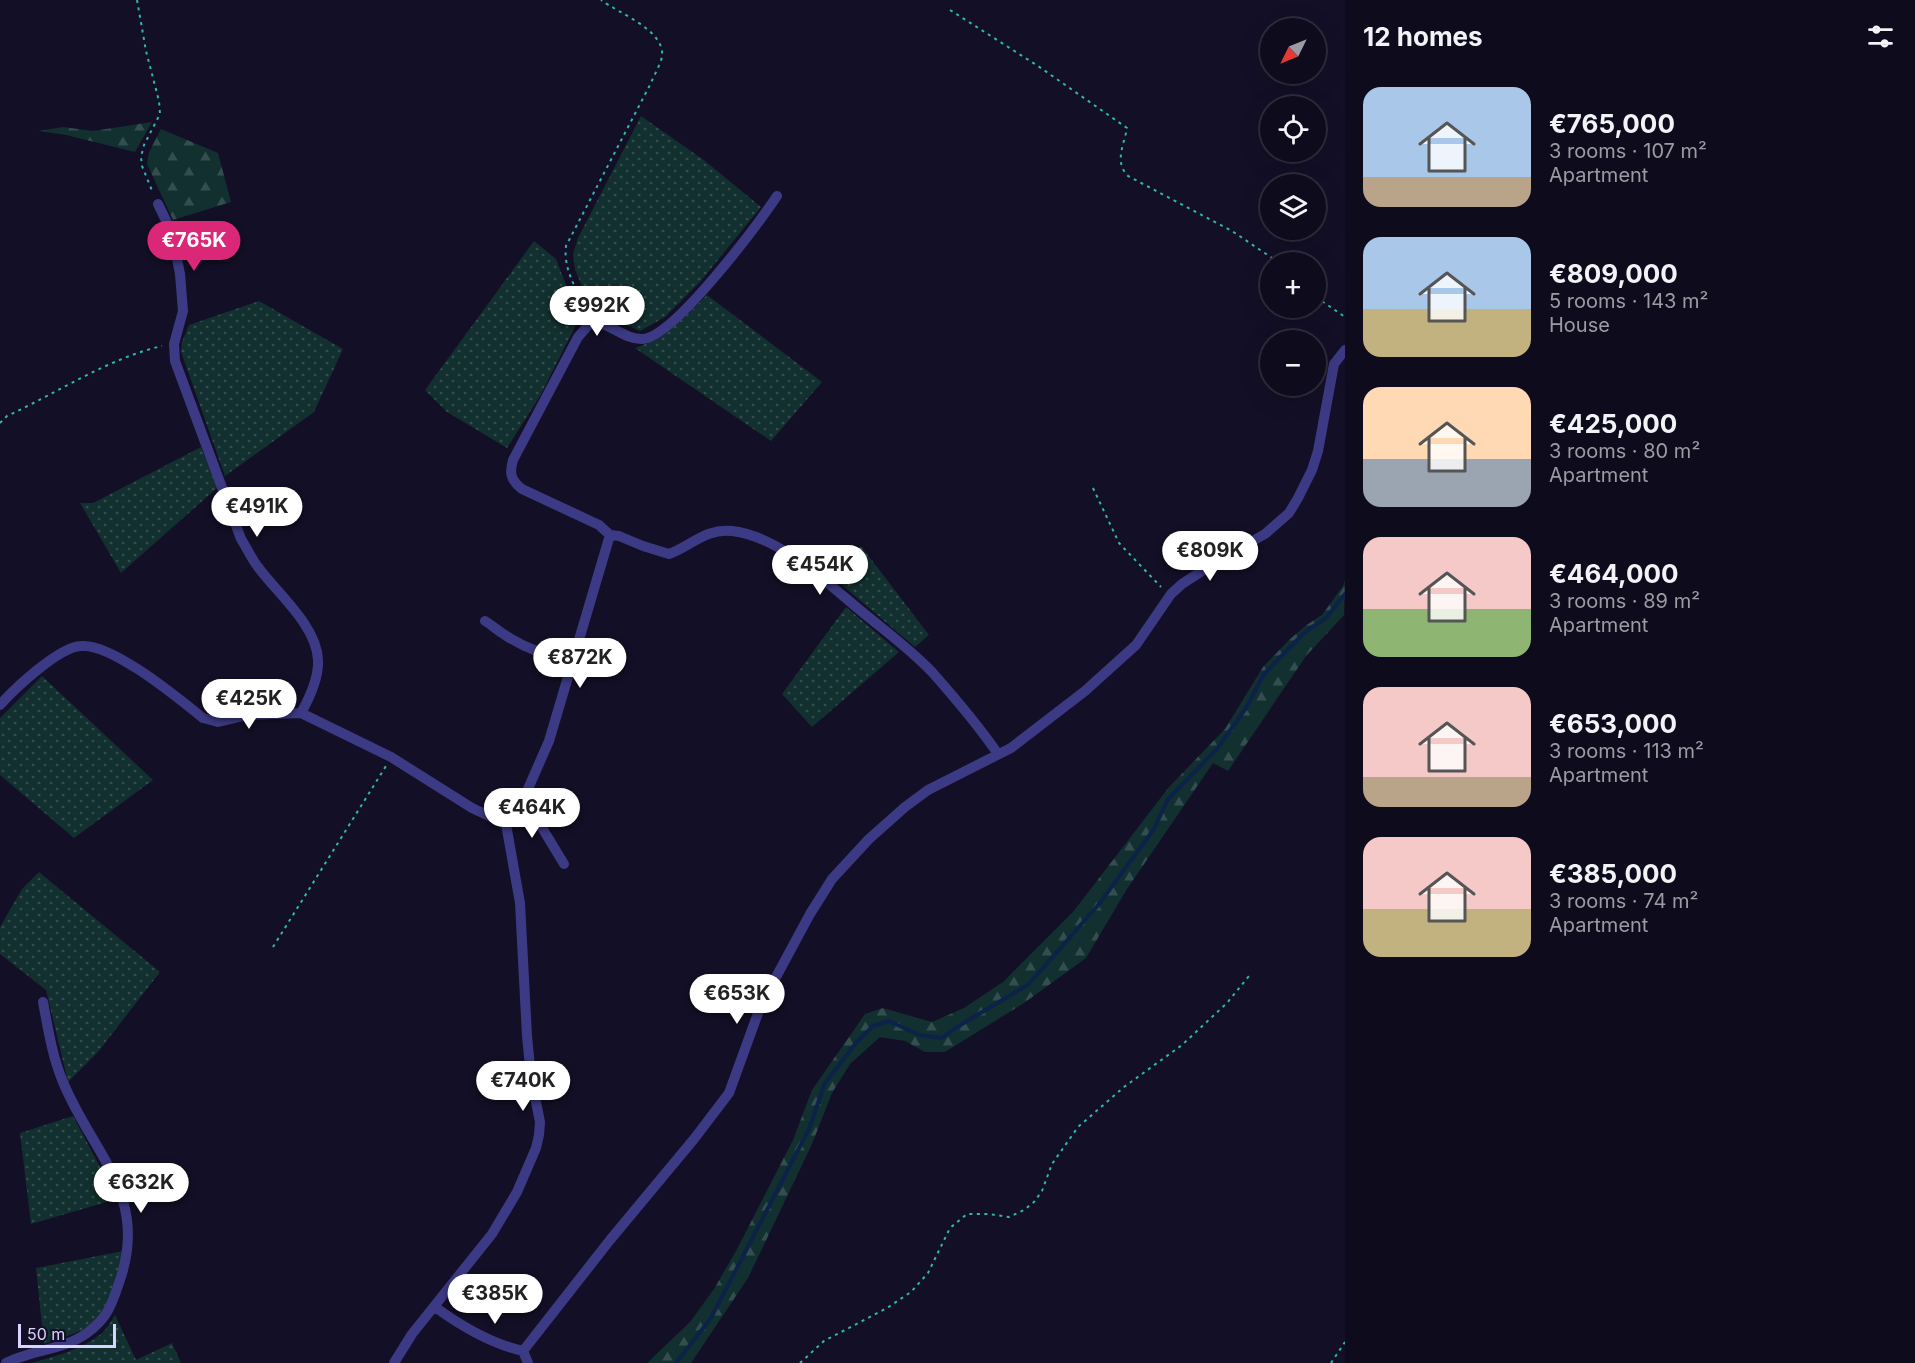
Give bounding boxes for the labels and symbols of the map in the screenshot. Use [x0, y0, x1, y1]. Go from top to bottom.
north arrow [1260, 18, 1326, 84]
pin: €765K [152, 221, 236, 272]
pin: €992K [555, 286, 639, 337]
pin: €491K [215, 487, 299, 538]
pin: €809K [1168, 531, 1252, 582]
pin: €454K [778, 545, 862, 596]
pin: €872K [538, 638, 622, 689]
pin: €425K [207, 679, 291, 730]
pin: €464K [490, 788, 574, 839]
pin: €653K [695, 974, 779, 1025]
pin: €740K [481, 1061, 565, 1112]
pin: €632K [99, 1163, 183, 1214]
pin: €385K [453, 1274, 537, 1325]
scale bar [18, 1321, 116, 1348]

